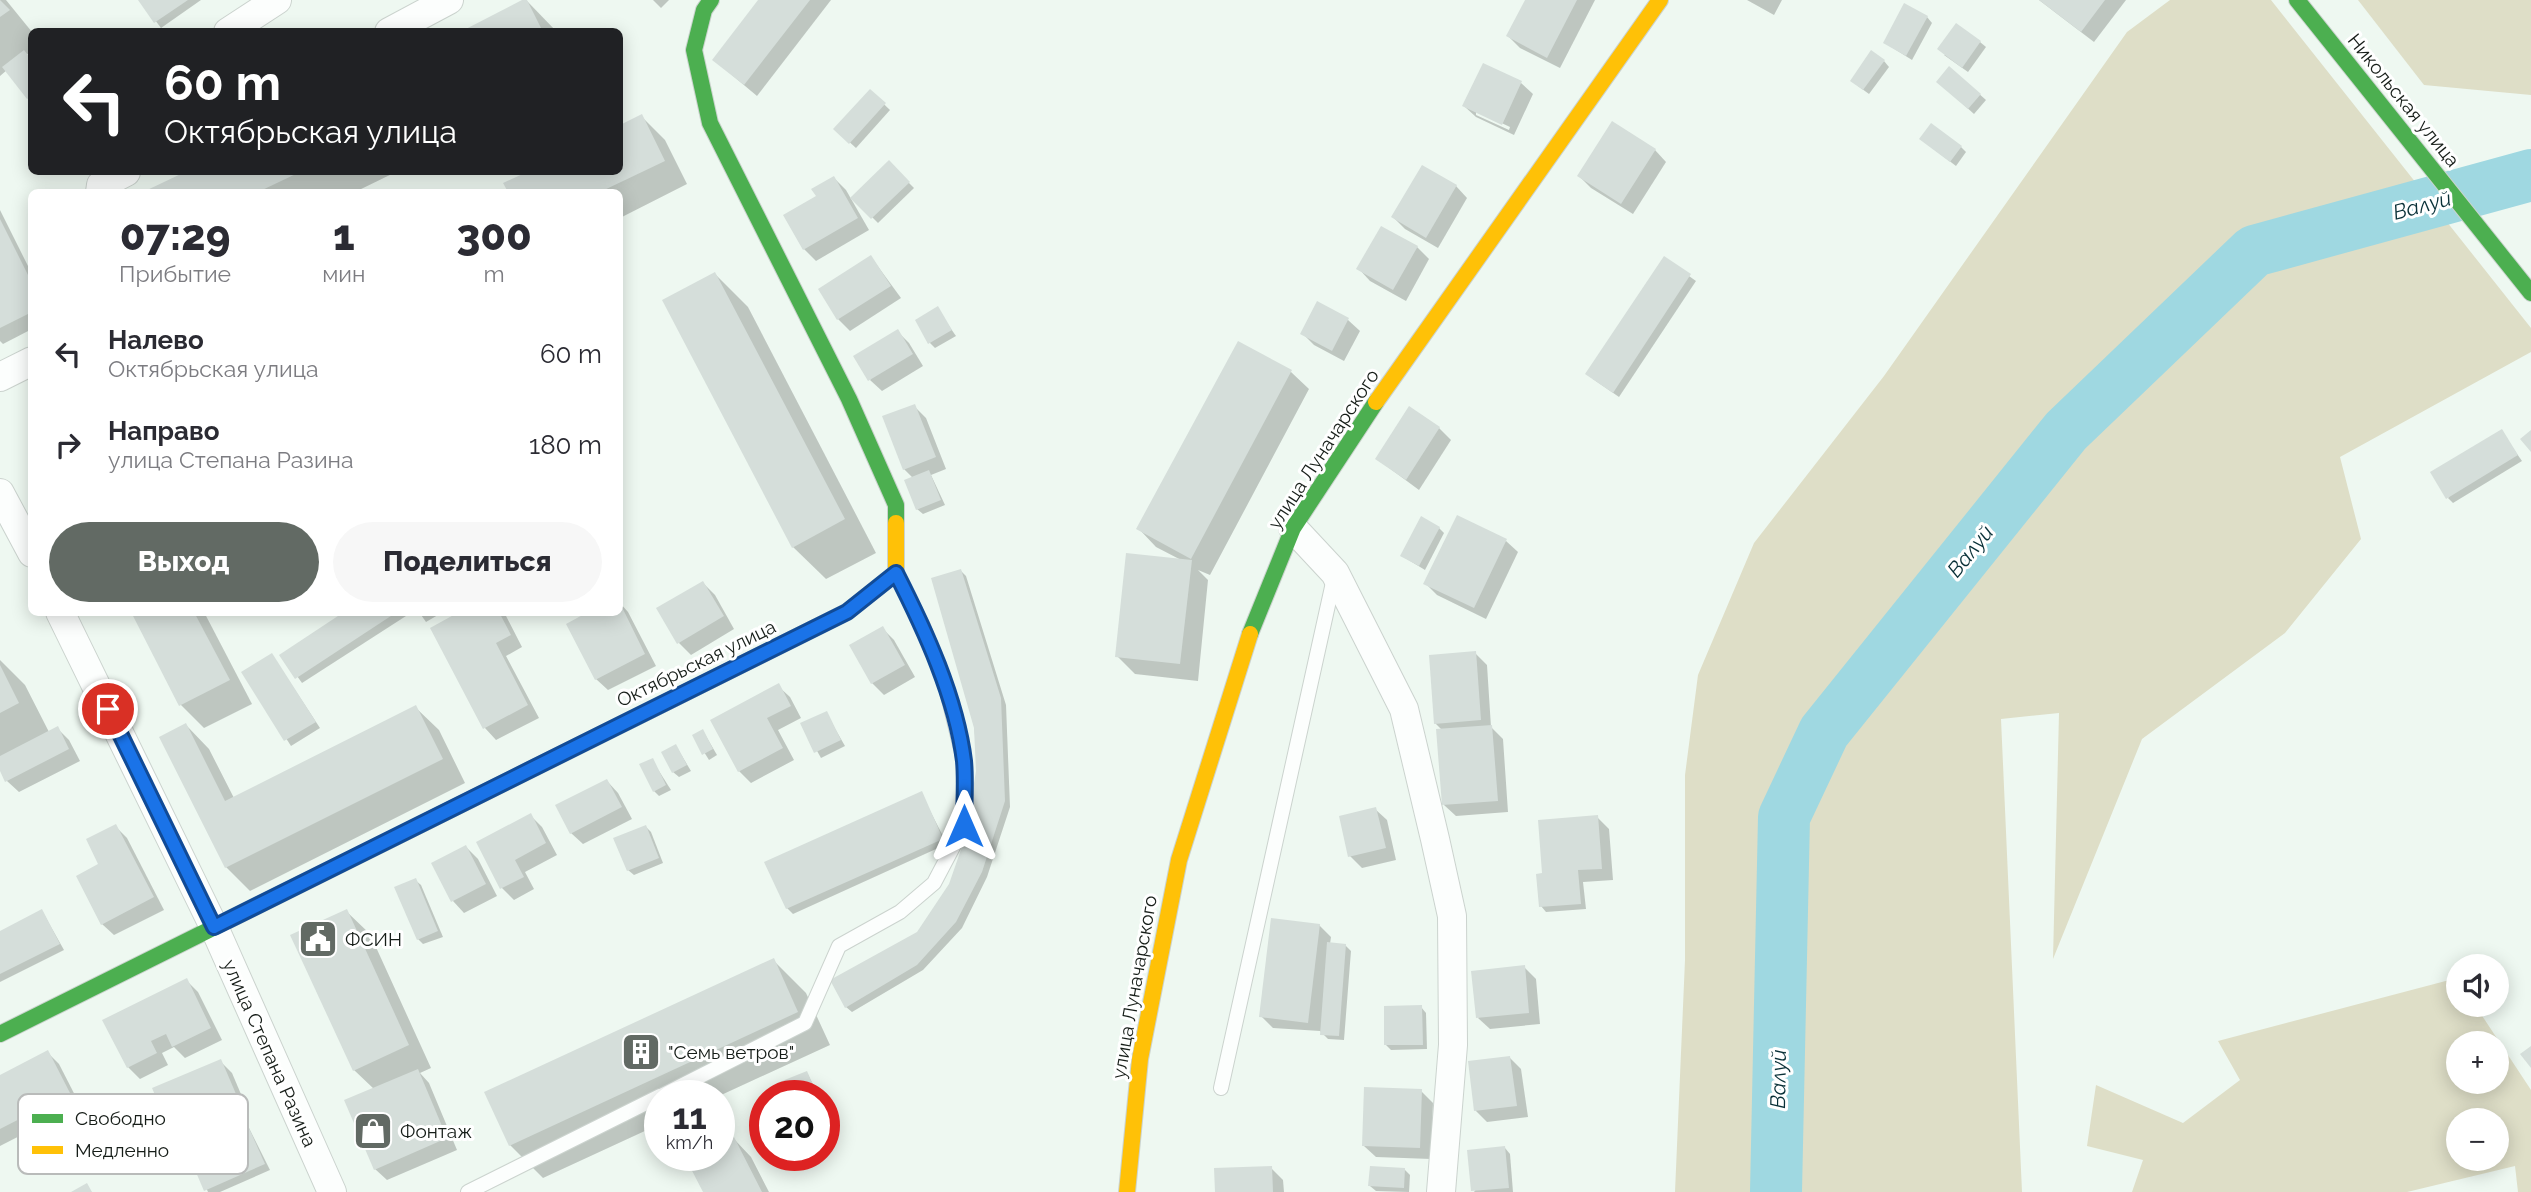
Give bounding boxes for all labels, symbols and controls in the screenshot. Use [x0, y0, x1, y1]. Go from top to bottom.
street label: Никольская улица [2344, 29, 2464, 171]
text: 60 m [164, 54, 281, 111]
icon: left [49, 56, 140, 147]
text: Октябрьская улица [164, 113, 457, 150]
water label: Валуй [2390, 185, 2454, 225]
text: 07:29 [120, 211, 230, 260]
text: 1 [333, 211, 355, 260]
text: 300 [456, 211, 532, 260]
text: Прибытие [119, 260, 231, 287]
text: мин [322, 260, 365, 287]
text: m [484, 260, 505, 287]
text: Налево [108, 325, 204, 355]
icon: left [49, 335, 87, 373]
text: 60 m [540, 339, 602, 369]
text: Октябрьская улица [108, 355, 319, 382]
street label: улица Луначарского [1263, 365, 1383, 533]
text: Направо [108, 416, 219, 446]
icon: right [49, 426, 87, 464]
text: 180 m [529, 430, 602, 460]
text: улица Степана Разина [108, 446, 354, 473]
water label: Валуй [1942, 520, 1998, 582]
button: Выход [49, 522, 319, 602]
button: Поделиться [333, 522, 602, 602]
street label: Октябрьская улица [613, 615, 779, 711]
pin [78, 679, 138, 739]
icon: arrive [89, 690, 127, 728]
position arrow [927, 789, 1001, 863]
street label: улица Луначарского [1107, 893, 1161, 1081]
public building icon: ФСИН [297, 918, 339, 960]
place label: ФСИН [345, 928, 402, 950]
map controls [2446, 954, 2509, 1171]
button: sound [2446, 954, 2509, 1017]
street label: улица Степана Разина [219, 956, 321, 1150]
building icon: "Семь ветров" [620, 1031, 662, 1073]
button: + [2446, 1031, 2509, 1094]
place label: "Семь ветров" [668, 1041, 794, 1063]
water label: Валуй [1765, 1049, 1791, 1109]
speed limit sign: 20 [749, 1080, 840, 1171]
legend [18, 1094, 248, 1174]
text: 11 [672, 1096, 707, 1137]
text: Свободно [75, 1107, 166, 1129]
button: − [2446, 1108, 2509, 1171]
shop icon: Фонтаж [352, 1110, 394, 1152]
place label: Фонтаж [400, 1120, 472, 1142]
text: km/h [666, 1132, 713, 1153]
text: Медленно [75, 1139, 169, 1161]

